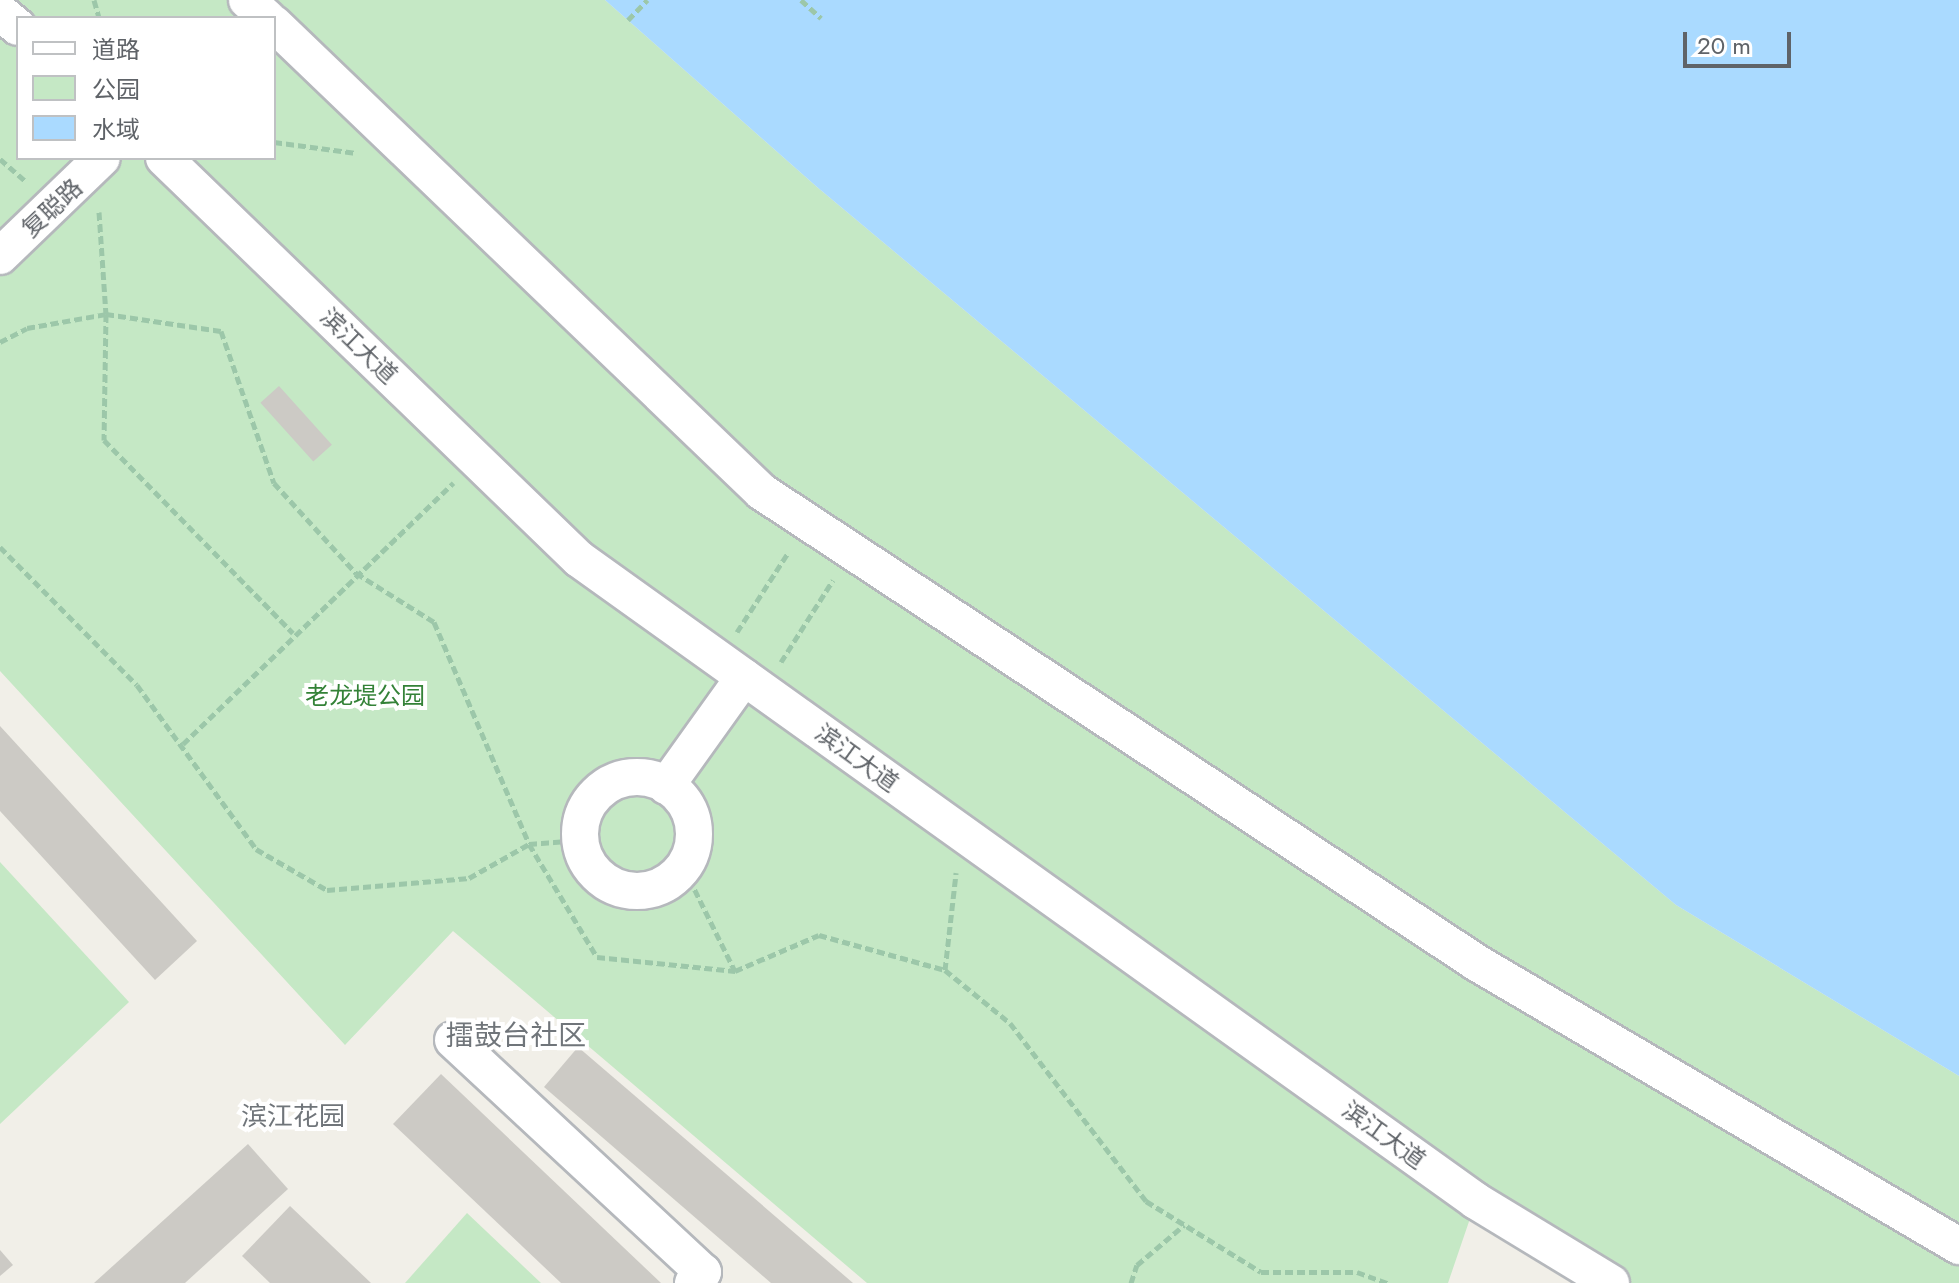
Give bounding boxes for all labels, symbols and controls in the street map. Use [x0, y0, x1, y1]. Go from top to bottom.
legend [16, 16, 276, 160]
scale bar [1687, 16, 1795, 66]
text: 20 m [1697, 28, 1751, 63]
text: 道路 [92, 32, 140, 67]
text: 公园 [92, 72, 140, 107]
text: 水域 [92, 112, 140, 147]
street label: 复聪路 [16, 173, 88, 243]
street label: 滨江大道 [314, 302, 404, 390]
park label: 老龙堤公园 [305, 682, 425, 710]
street label: 滨江大道 [810, 718, 904, 798]
district label: 擂鼓台社区 [446, 1019, 586, 1053]
street label: 滨江大道 [1337, 1095, 1431, 1175]
district label: 滨江花园 [241, 1101, 345, 1133]

